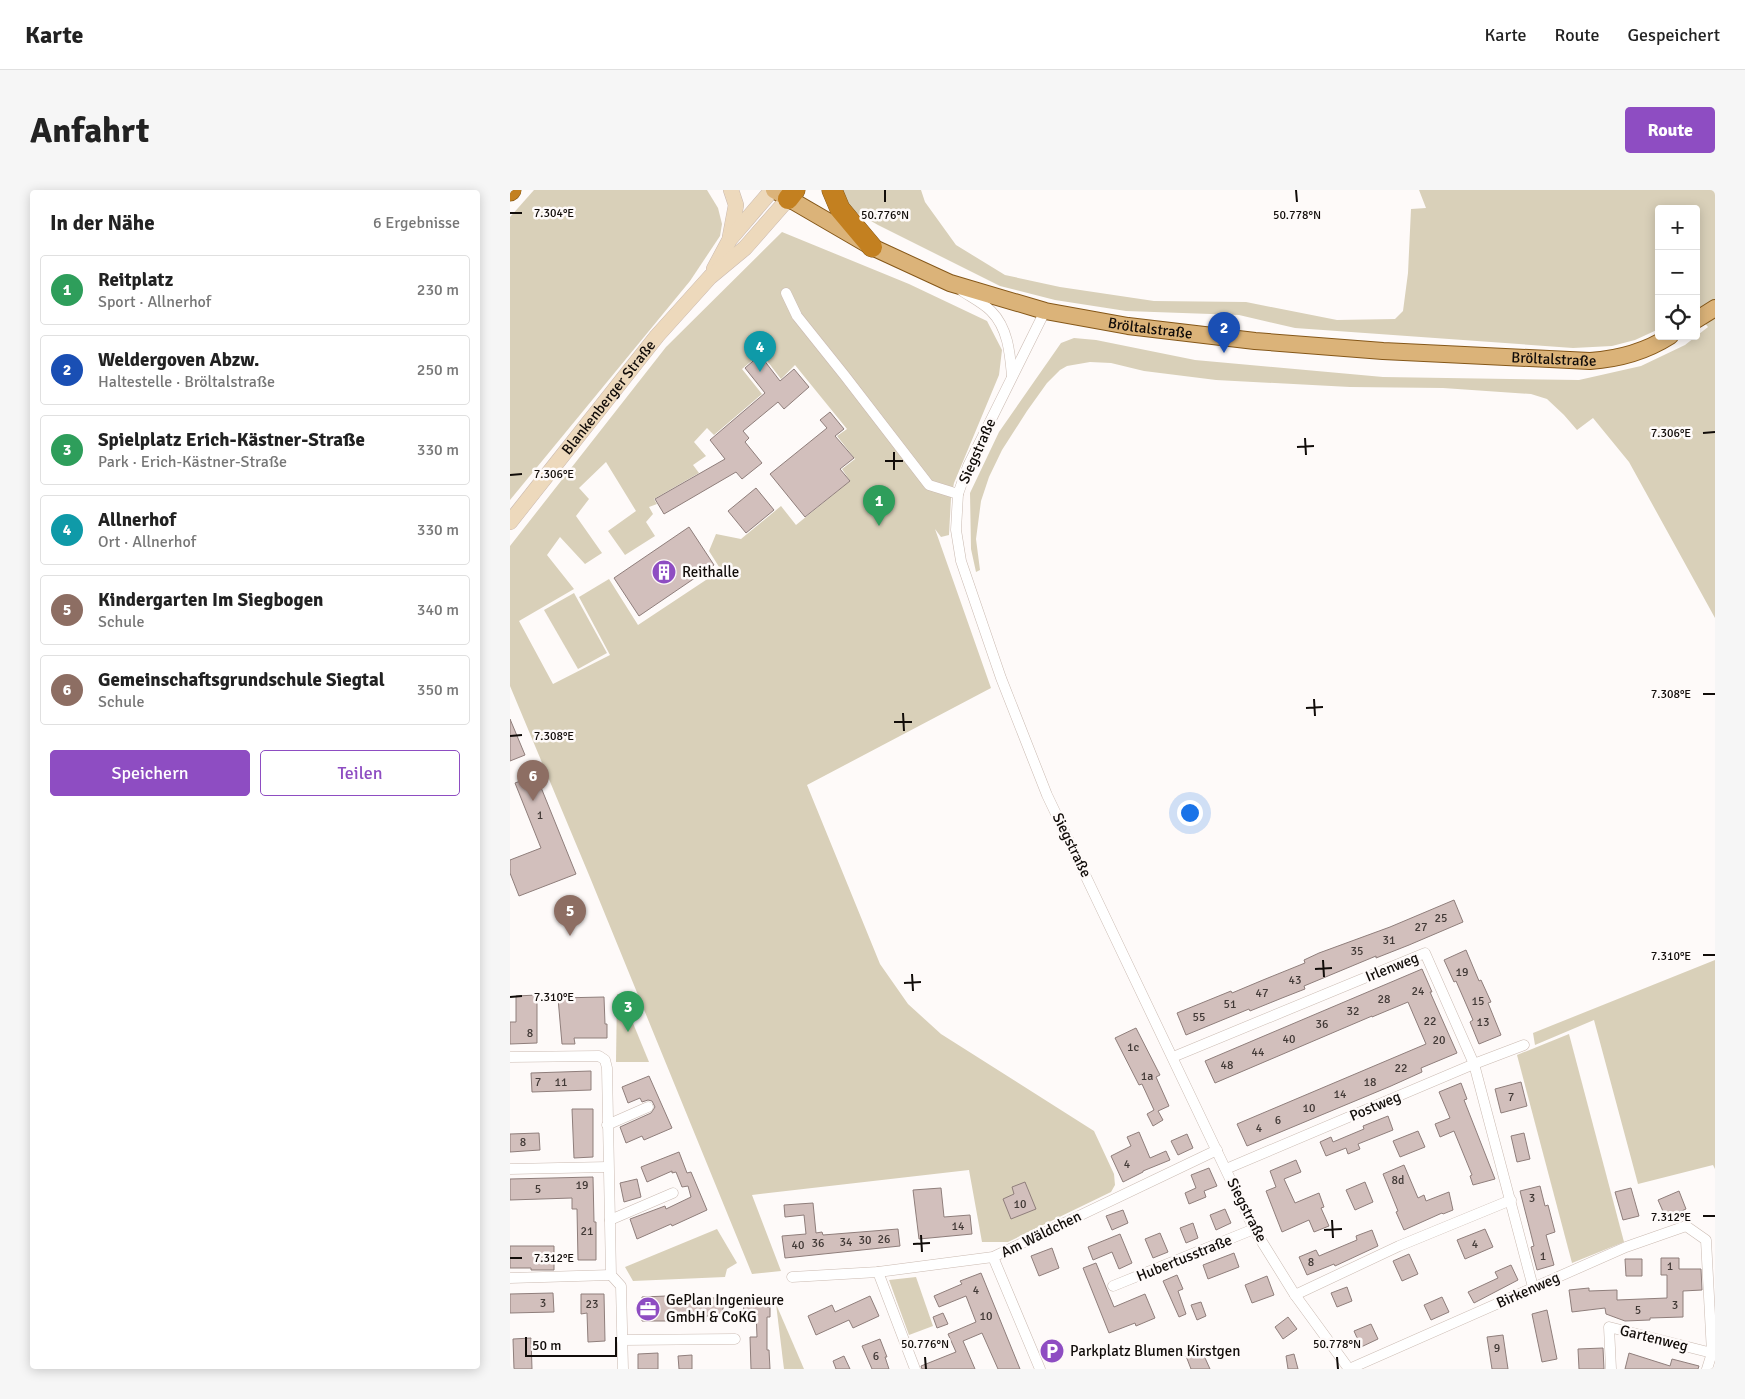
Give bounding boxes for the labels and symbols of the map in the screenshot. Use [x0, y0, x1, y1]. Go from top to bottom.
text: 7.304°E [534, 206, 574, 221]
text: 50.776°N [861, 208, 909, 223]
text: 50.778°N [1273, 208, 1321, 223]
pin: 2 [1208, 312, 1240, 353]
street label: Bröltalstraße [1106, 314, 1194, 343]
pin: 4 [744, 331, 776, 372]
street label: Blankenberger Straße [558, 336, 659, 458]
street label: Bröltalstraße [1511, 348, 1597, 370]
street label: Siegstraße [955, 416, 999, 486]
text: 7.306°E [1651, 426, 1691, 441]
text: 7.306°E [534, 467, 574, 482]
pin: 1 [863, 485, 895, 526]
building icon: Reithalle [651, 559, 677, 585]
place label: Reithalle [682, 563, 739, 581]
text: 7.308°E [1651, 687, 1691, 702]
text: 7.308°E [534, 729, 574, 744]
pin: 6 [517, 760, 549, 801]
your location [1177, 800, 1203, 826]
house number: 1 [537, 808, 543, 823]
street label: Siegstraße [1049, 810, 1095, 880]
pin: 5 [554, 895, 586, 936]
house number: 25 [1435, 911, 1447, 926]
house number: 27 [1415, 920, 1427, 935]
house number: 31 [1383, 933, 1395, 948]
house number: 35 [1351, 944, 1363, 959]
street label: Irlenweg [1363, 948, 1421, 986]
text: 7.310°E [1651, 949, 1691, 964]
house number: 19 [1456, 965, 1468, 980]
house number: 43 [1289, 973, 1301, 988]
house number: 24 [1412, 984, 1425, 999]
house number: 47 [1256, 986, 1268, 1001]
text: 7.310°E [534, 990, 574, 1005]
pin: 3 [612, 991, 644, 1032]
house number: 28 [1378, 992, 1390, 1007]
house number: 15 [1472, 994, 1484, 1009]
house number: 51 [1224, 997, 1236, 1012]
house number: 32 [1347, 1004, 1359, 1019]
house number: 55 [1193, 1010, 1205, 1025]
house number: 22 [1424, 1014, 1436, 1029]
house number: 13 [1477, 1015, 1489, 1030]
house number: 36 [1316, 1017, 1328, 1032]
house number: 8 [527, 1026, 533, 1041]
house number: 40 [1283, 1032, 1295, 1047]
house number: 20 [1433, 1033, 1445, 1048]
house number: 1c [1127, 1040, 1139, 1055]
house number: 44 [1252, 1045, 1265, 1060]
house number: 48 [1221, 1058, 1233, 1073]
house number: 22 [1395, 1061, 1407, 1076]
house number: 1a [1141, 1069, 1153, 1084]
house number: 7 [535, 1075, 541, 1090]
house number: 11 [555, 1075, 567, 1090]
house number: 18 [1364, 1075, 1376, 1090]
house number: 14 [1334, 1087, 1347, 1102]
street label: Postweg [1347, 1087, 1403, 1125]
house number: 7 [1508, 1090, 1514, 1105]
house number: 10 [1303, 1101, 1315, 1116]
house number: 6 [1275, 1113, 1281, 1128]
house number: 4 [1256, 1121, 1263, 1136]
house number: 8 [520, 1135, 526, 1150]
house number: 4 [1124, 1157, 1131, 1172]
house number: 8d [1392, 1173, 1404, 1188]
street label: Siegstraße [1223, 1175, 1271, 1245]
house number: 19 [576, 1178, 588, 1193]
house number: 5 [535, 1182, 541, 1197]
house number: 3 [1529, 1191, 1535, 1206]
house number: 10 [1014, 1197, 1026, 1212]
street label: Am Wäldchen [998, 1207, 1084, 1261]
text: 7.312°E [1651, 1210, 1691, 1225]
house number: 14 [952, 1219, 965, 1234]
house number: 21 [581, 1224, 593, 1239]
street label: Hubertusstraße [1134, 1231, 1234, 1285]
house number: 26 [878, 1232, 890, 1247]
house number: 30 [859, 1233, 871, 1248]
house number: 34 [840, 1235, 853, 1250]
house number: 36 [812, 1236, 824, 1251]
house number: 4 [1472, 1237, 1479, 1252]
house number: 40 [792, 1238, 804, 1253]
house number: 1 [1540, 1249, 1546, 1264]
text: 7.312°E [534, 1251, 574, 1266]
house number: 8 [1308, 1255, 1314, 1270]
house number: 1 [1667, 1259, 1673, 1274]
street label: Birkenweg [1494, 1268, 1563, 1312]
house number: 4 [973, 1283, 980, 1298]
place label: GePlan Ingenieure GmbH & CoKG [666, 1291, 784, 1326]
house number: 3 [540, 1296, 546, 1311]
office icon: GePlan Ingenieure GmbH & CoKG [635, 1296, 661, 1322]
house number: 23 [586, 1297, 598, 1312]
house number: 3 [1672, 1298, 1678, 1313]
house number: 5 [1635, 1303, 1641, 1318]
house number: 10 [980, 1309, 992, 1324]
street label: Gartenweg [1618, 1321, 1690, 1355]
scale bar [525, 1334, 618, 1357]
text: 50.776°N [901, 1337, 949, 1352]
text: 50.778°N [1313, 1337, 1361, 1352]
parking icon: Parkplatz Blumen Kirstgen [1039, 1338, 1065, 1364]
house number: 9 [1494, 1341, 1500, 1356]
place label: Parkplatz Blumen Kirstgen [1070, 1342, 1240, 1360]
house number: 6 [873, 1349, 879, 1364]

